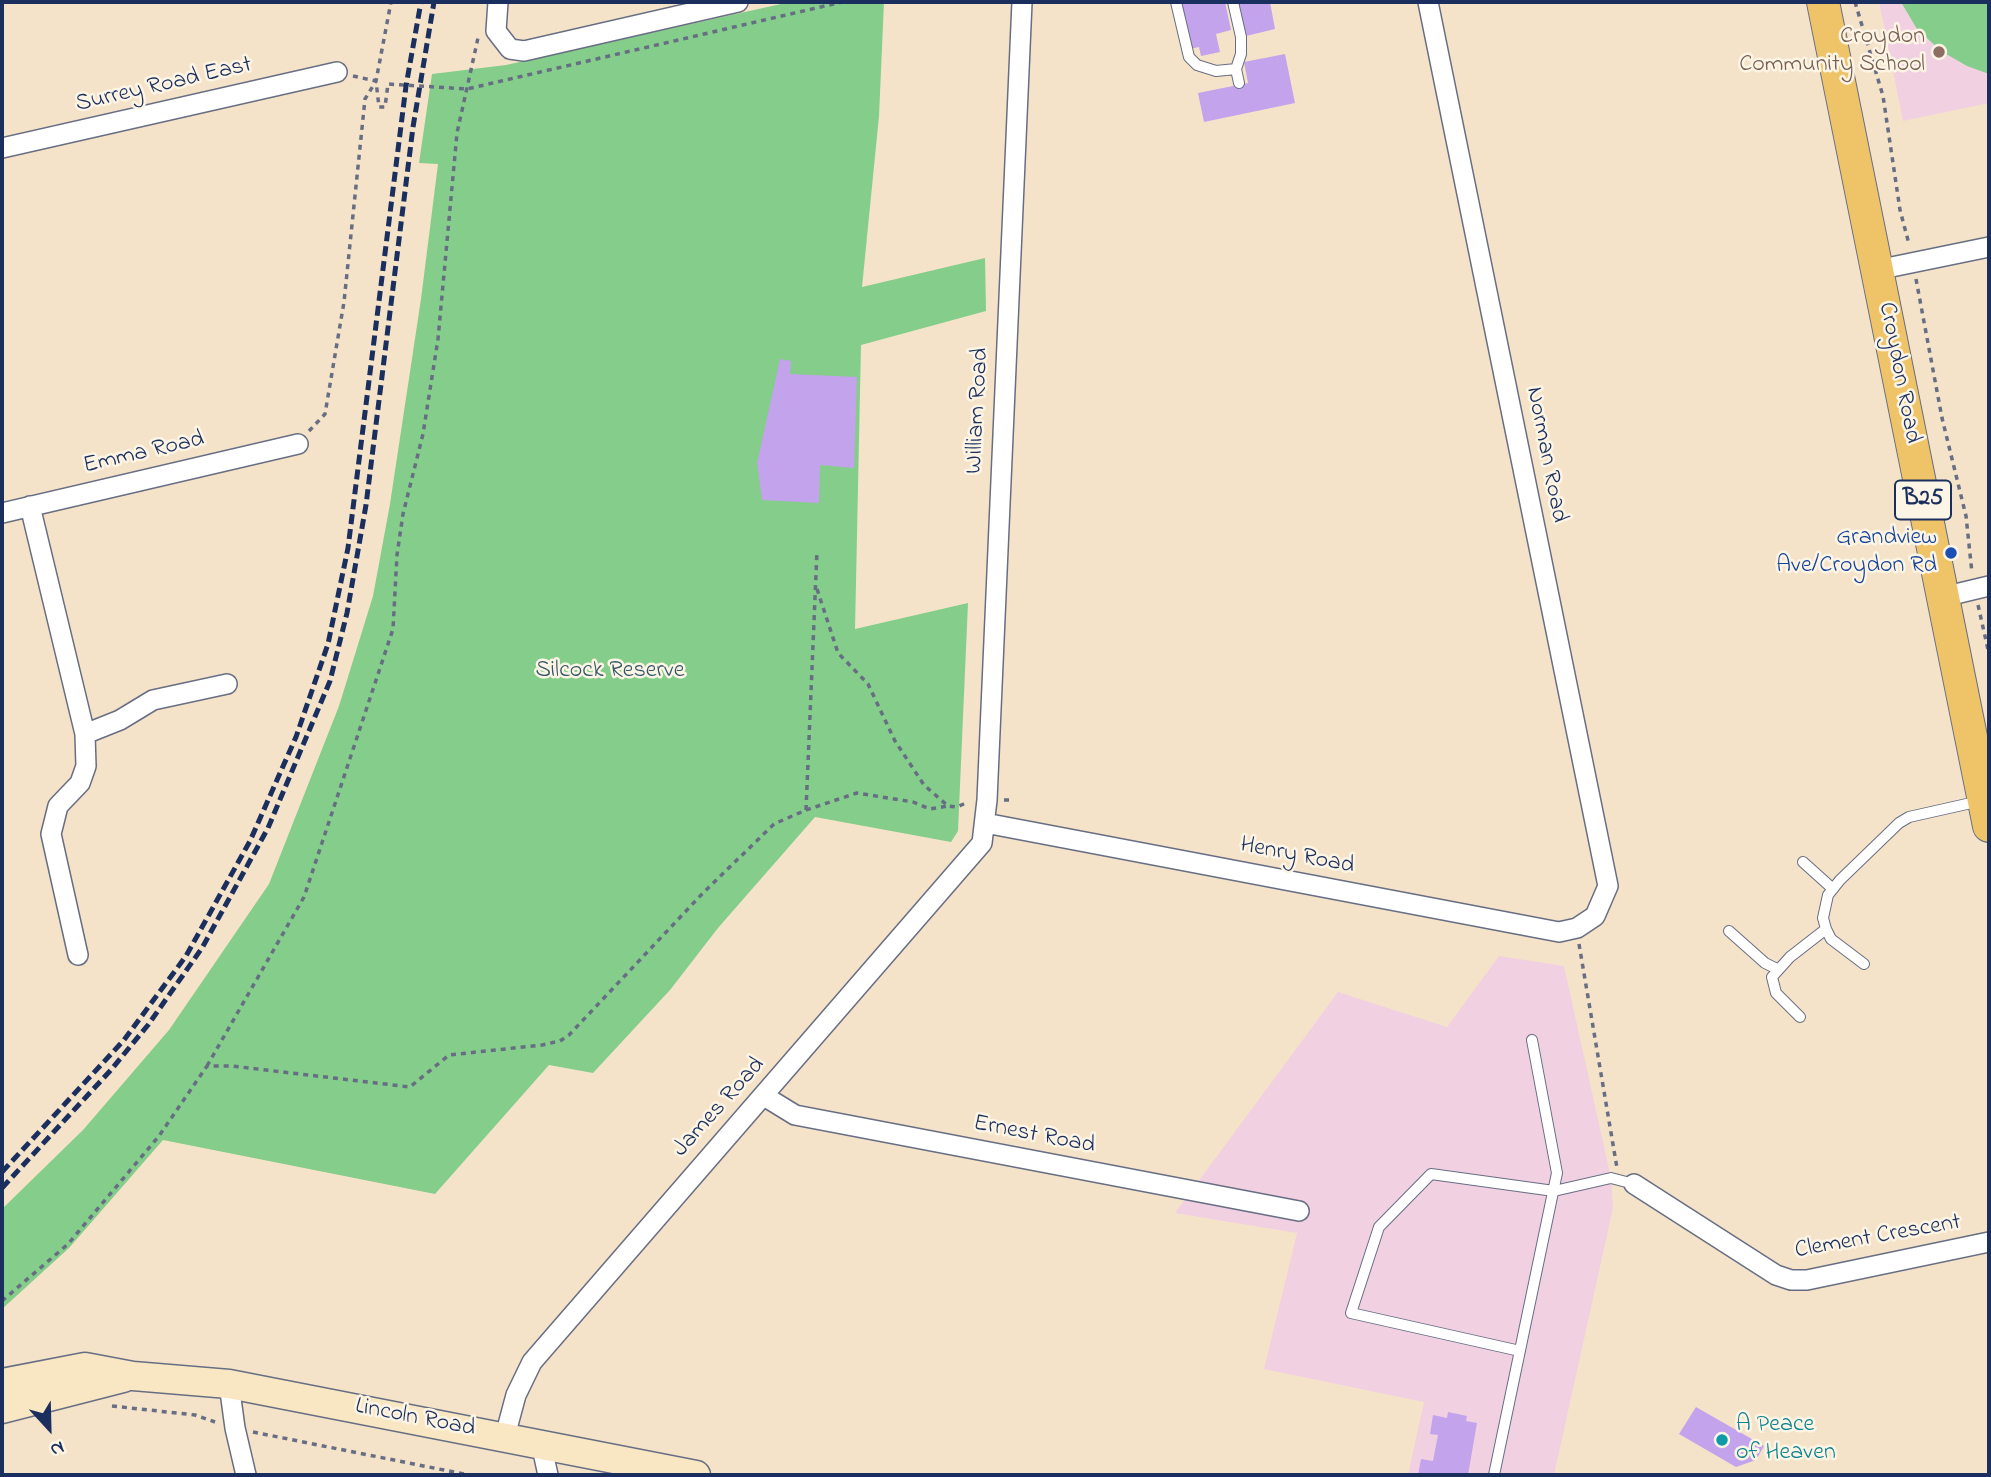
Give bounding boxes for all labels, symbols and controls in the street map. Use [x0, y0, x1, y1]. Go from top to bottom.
place label: Croydon Community School [1739, 24, 1925, 80]
marker: Croydon Community School [1931, 44, 1947, 60]
street label: Surrey Road East [73, 52, 255, 120]
street label: Croydon Road [1870, 300, 1926, 446]
street label: William Road [961, 347, 997, 475]
street label: Norman Road [1518, 385, 1572, 525]
street label: Emma Road [81, 426, 207, 482]
road number: B25 [1895, 480, 1951, 520]
place label: Grandview Ave/Croydon Rd [1776, 525, 1937, 581]
marker: Grandview Ave/Croydon Rd [1943, 545, 1959, 561]
park label: Silcock Reserve [535, 658, 685, 686]
street label: Henry Road [1238, 832, 1356, 882]
street label: James Road [668, 1052, 772, 1164]
street label: Ernest Road [971, 1110, 1097, 1162]
street label: Clement Crescent [1793, 1209, 1963, 1267]
north arrow [14, 1393, 84, 1463]
street label: Lincoln Road [353, 1393, 477, 1445]
place label: A Peace of Heaven [1736, 1412, 1836, 1468]
marker: A Peace of Heaven [1714, 1432, 1730, 1448]
text: N [46, 1433, 68, 1463]

